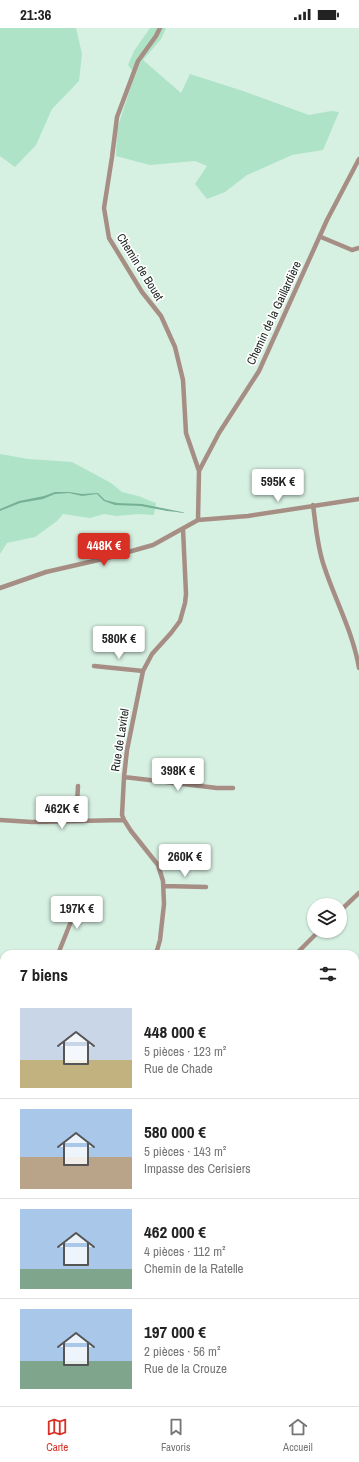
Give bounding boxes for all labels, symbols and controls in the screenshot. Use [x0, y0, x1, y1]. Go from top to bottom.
text: 21:36 [20, 4, 51, 25]
street label: Chemin de Bouet [113, 230, 167, 304]
street label: Chemin de la Gaillardière [243, 259, 305, 367]
pin: 595K € [245, 469, 311, 503]
text: 595K € [261, 473, 295, 490]
pin: 448K € [71, 533, 137, 567]
text: 448K € [87, 537, 121, 554]
pin: 580K € [86, 626, 152, 660]
text: 580K € [102, 630, 136, 647]
street label: Rue de Lavitel [107, 707, 133, 773]
pin: 398K € [145, 758, 211, 792]
text: 398K € [161, 762, 195, 779]
pin: 462K € [29, 796, 95, 830]
text: 462K € [45, 800, 79, 817]
pin: 260K € [152, 844, 218, 878]
text: 260K € [168, 848, 202, 865]
pin: 197K € [44, 896, 110, 930]
map controls [307, 898, 347, 938]
button: layers [307, 898, 347, 938]
text: 197K € [60, 900, 94, 917]
text: 7 biens [20, 963, 68, 986]
icon: filters [317, 963, 339, 985]
text: 448 000 € [144, 1020, 206, 1043]
icon: home [52, 1024, 100, 1072]
text: 5 pièces · 123 m² [144, 1043, 226, 1060]
text: Rue de Chade [144, 1060, 213, 1077]
text: 580 000 € [144, 1120, 206, 1143]
icon: home [52, 1125, 100, 1173]
text: 5 pièces · 143 m² [144, 1143, 226, 1160]
text: Impasse des Cerisiers [144, 1160, 251, 1177]
text: 462 000 € [144, 1220, 206, 1243]
icon: home [52, 1225, 100, 1273]
text: 4 pièces · 112 m² [144, 1243, 226, 1260]
text: Chemin de la Ratelle [144, 1260, 244, 1277]
text: 197 000 € [144, 1320, 206, 1343]
icon: home [52, 1325, 100, 1373]
text: 2 pièces · 56 m² [144, 1343, 220, 1360]
text: Rue de la Crouze [144, 1360, 227, 1377]
tab: Carte [46, 1416, 68, 1454]
tab: Favoris [161, 1416, 191, 1454]
tab: Accueil [283, 1416, 313, 1454]

